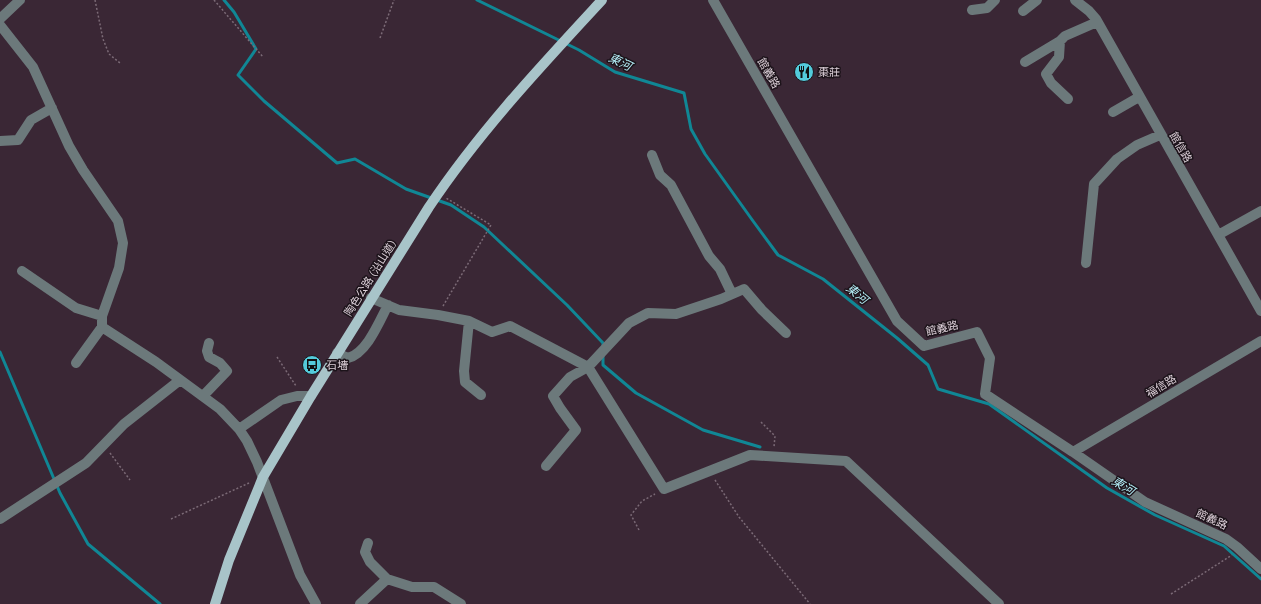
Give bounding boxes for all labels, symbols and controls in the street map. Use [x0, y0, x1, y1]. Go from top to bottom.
water label: 東河 [606, 50, 636, 74]
street label: 館義路 [755, 55, 783, 91]
restaurant icon: 棗莊 [793, 61, 815, 83]
place label: 棗莊 [818, 65, 840, 79]
street label: 館信路 [1167, 129, 1195, 165]
street label: 陶色公路 (沿山道) [341, 237, 399, 319]
water label: 東河 [843, 280, 873, 308]
street label: 館義路 [924, 317, 960, 339]
bus stop icon: 石墻 [301, 354, 323, 376]
place label: 石墻 [326, 358, 349, 372]
street label: 福信路 [1143, 372, 1179, 400]
water label: 東河 [1109, 473, 1139, 499]
street label: 館義路 [1194, 506, 1230, 532]

